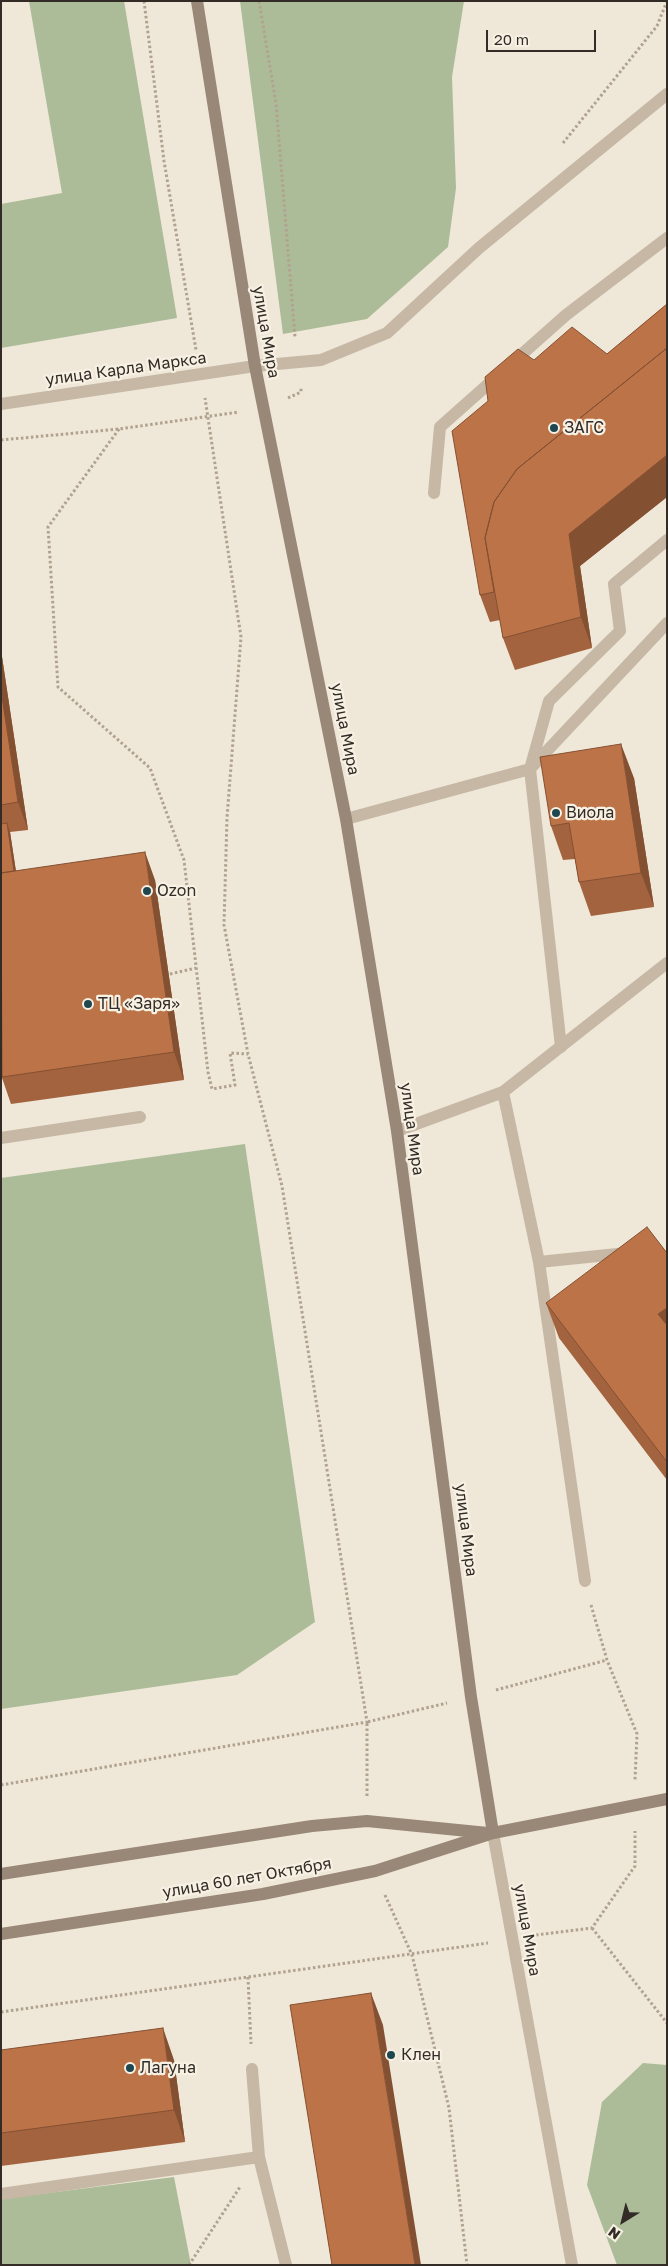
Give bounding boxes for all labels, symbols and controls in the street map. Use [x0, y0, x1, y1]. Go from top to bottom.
scale bar [488, 20, 598, 52]
text: 20 m [494, 30, 529, 48]
street label: улица Мира [248, 284, 284, 380]
street label: улица Карла Маркса [44, 348, 208, 390]
place label: ЗАГС [564, 418, 604, 438]
marker: ЗАГС [548, 422, 560, 434]
street label: улица Мира [327, 681, 363, 777]
place label: Виола [566, 803, 614, 823]
marker: Виола [550, 807, 562, 819]
place label: Ozon [157, 881, 196, 901]
marker: Ozon [141, 885, 153, 897]
place label: ТЦ «Заря» [98, 994, 180, 1014]
marker: ТЦ «Заря» [82, 998, 94, 1010]
street label: улица Мира [396, 1081, 428, 1177]
street label: улица Мира [451, 1483, 481, 1577]
street label: улица 60 лет Октября [161, 1854, 333, 1902]
street label: улица Мира [509, 1882, 545, 1978]
place label: Клен [401, 2045, 441, 2065]
marker: Клен [385, 2049, 397, 2061]
place label: Лагуна [140, 2058, 196, 2078]
marker: Лагуна [124, 2062, 136, 2074]
north arrow [598, 2196, 648, 2246]
text: N [605, 2224, 623, 2244]

